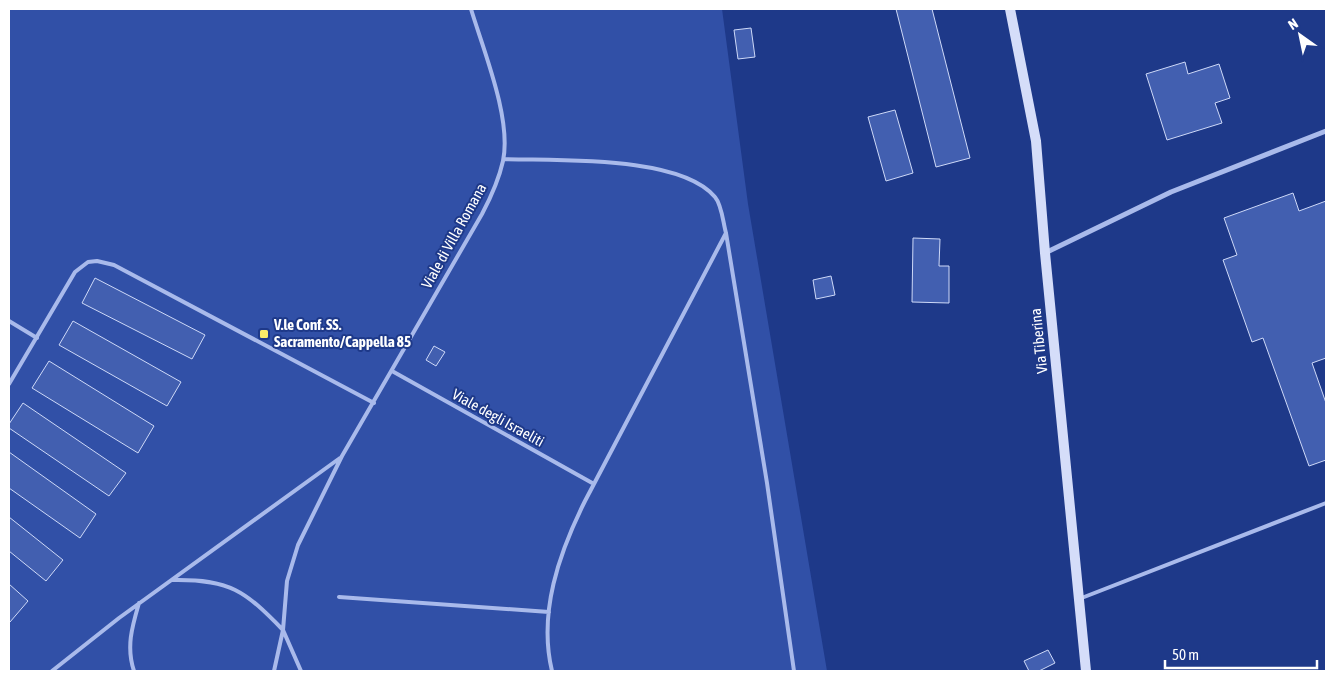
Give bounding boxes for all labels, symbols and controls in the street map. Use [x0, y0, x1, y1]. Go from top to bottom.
north arrow [1275, 10, 1325, 60]
text: N [1285, 15, 1301, 33]
street label: Viale di Villa Romana [418, 180, 489, 291]
street label: Via Tiberina [1027, 308, 1050, 375]
place label: V.le Conf. SS. Sacramento/Cappella 85 [273, 316, 411, 350]
marker: V.le Conf. SS. Sacramento/Cappella 85 [258, 328, 270, 340]
street label: Viale degli Israeliti [449, 385, 547, 450]
scale bar [1165, 638, 1318, 670]
text: 50 m [1172, 646, 1199, 663]

